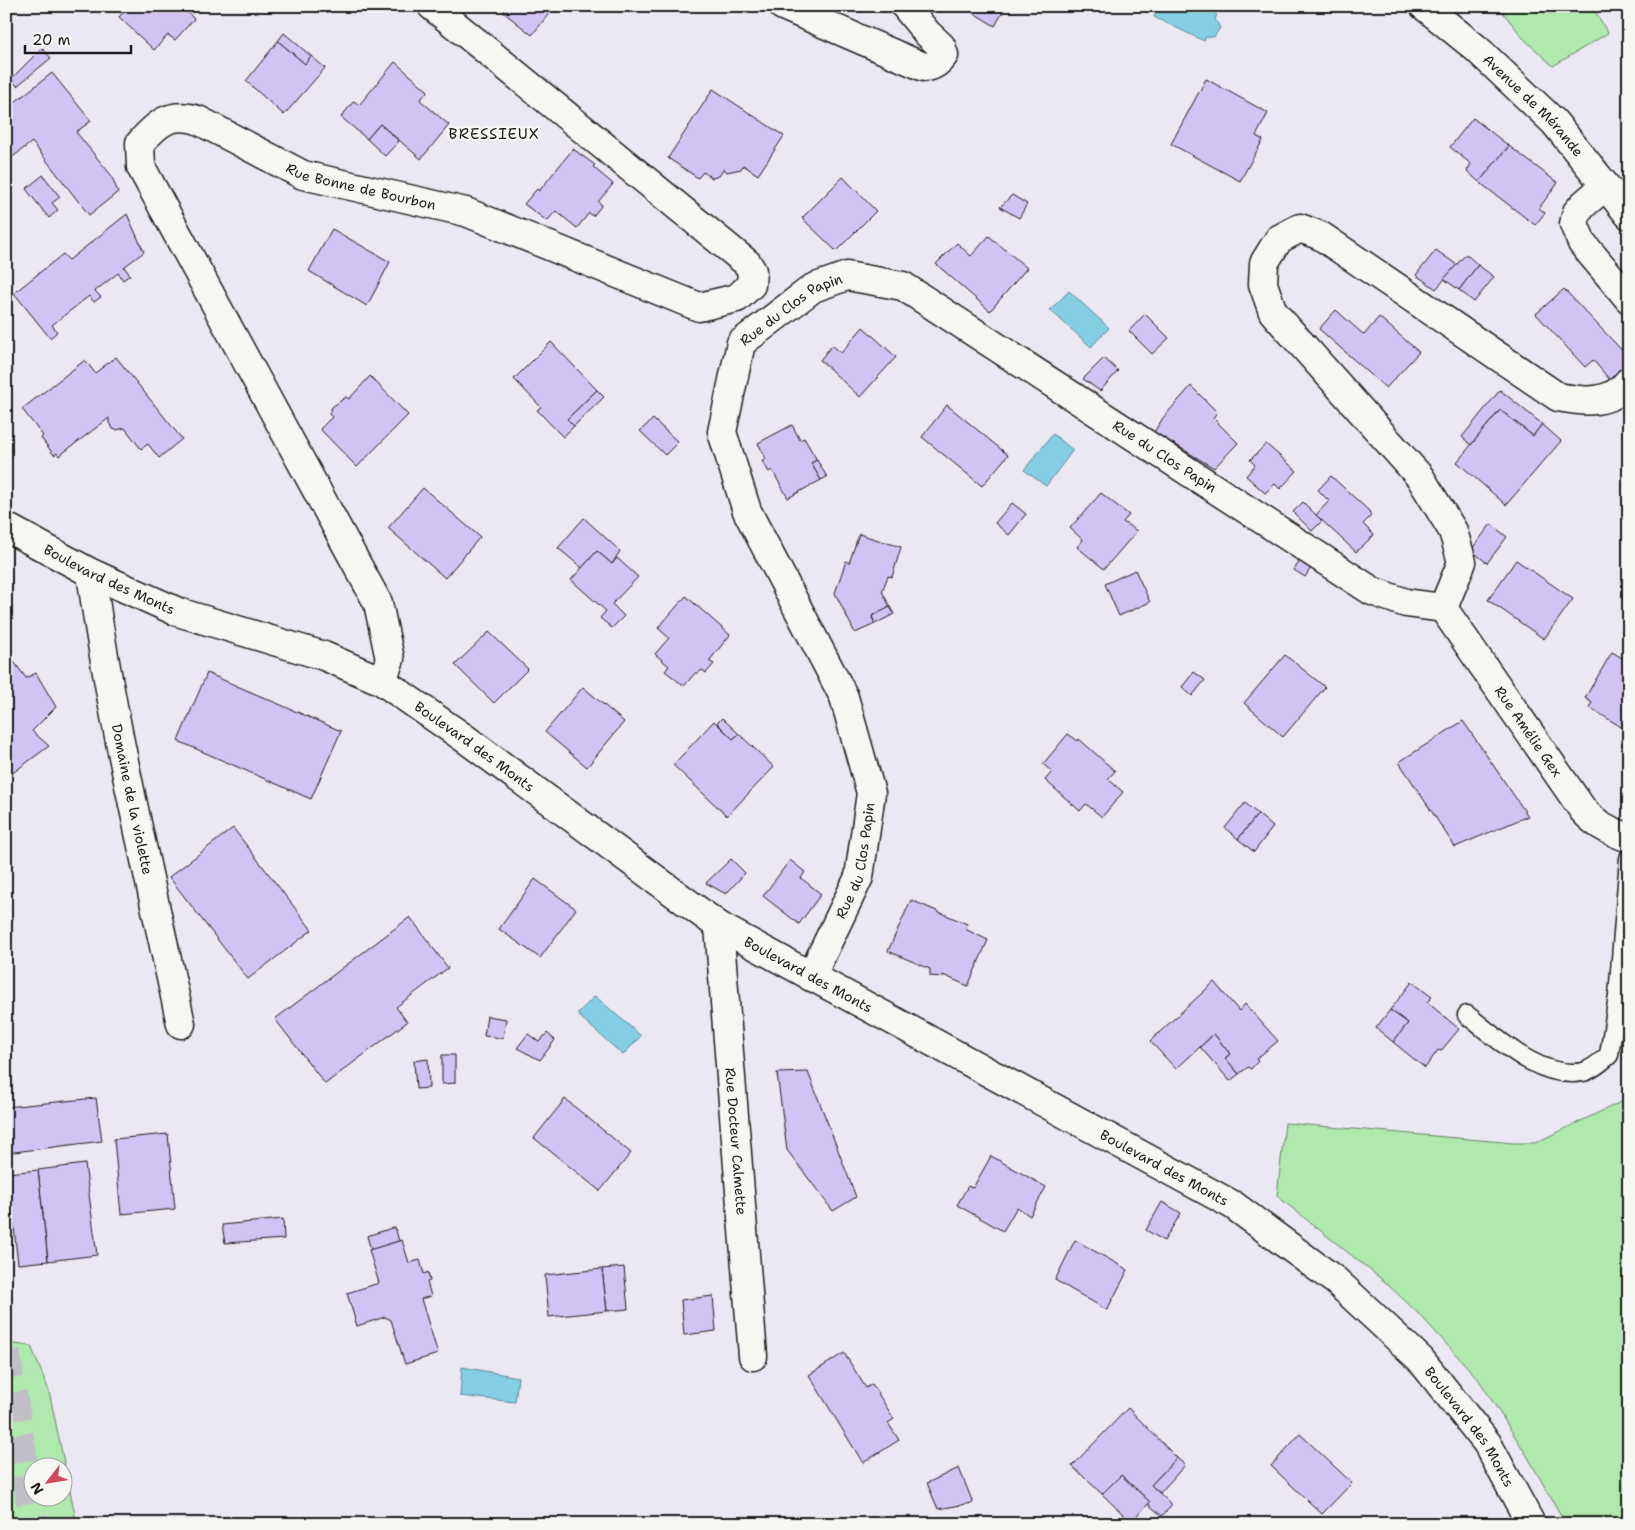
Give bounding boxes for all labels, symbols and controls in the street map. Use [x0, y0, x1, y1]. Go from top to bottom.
scale bar [25, 22, 131, 54]
text: 20 m [32, 30, 71, 50]
street label: Avenue de Mérande [1479, 50, 1587, 160]
district label: BRESSIEUX [448, 124, 540, 144]
street label: Rue Bonne de Bourbon [283, 159, 438, 214]
street label: Rue du Clos Papin [736, 269, 845, 350]
street label: Rue du Clos Papin [1109, 416, 1221, 497]
street label: Boulevard des Monts [41, 540, 178, 619]
street label: Rue Amélie Gex [1491, 682, 1566, 780]
street label: Boulevard des Monts [411, 697, 538, 796]
street label: Domaine de la violette [108, 722, 157, 876]
street label: Rue du Clos Papin [831, 801, 879, 922]
street label: Boulevard des Monts [741, 932, 876, 1017]
street label: Rue Docteur Calmette [721, 1067, 751, 1216]
street label: Boulevard des Monts [1097, 1126, 1232, 1210]
street label: Boulevard des Monts [1421, 1363, 1518, 1490]
north arrow [22, 1458, 72, 1508]
text: N [26, 1479, 47, 1498]

